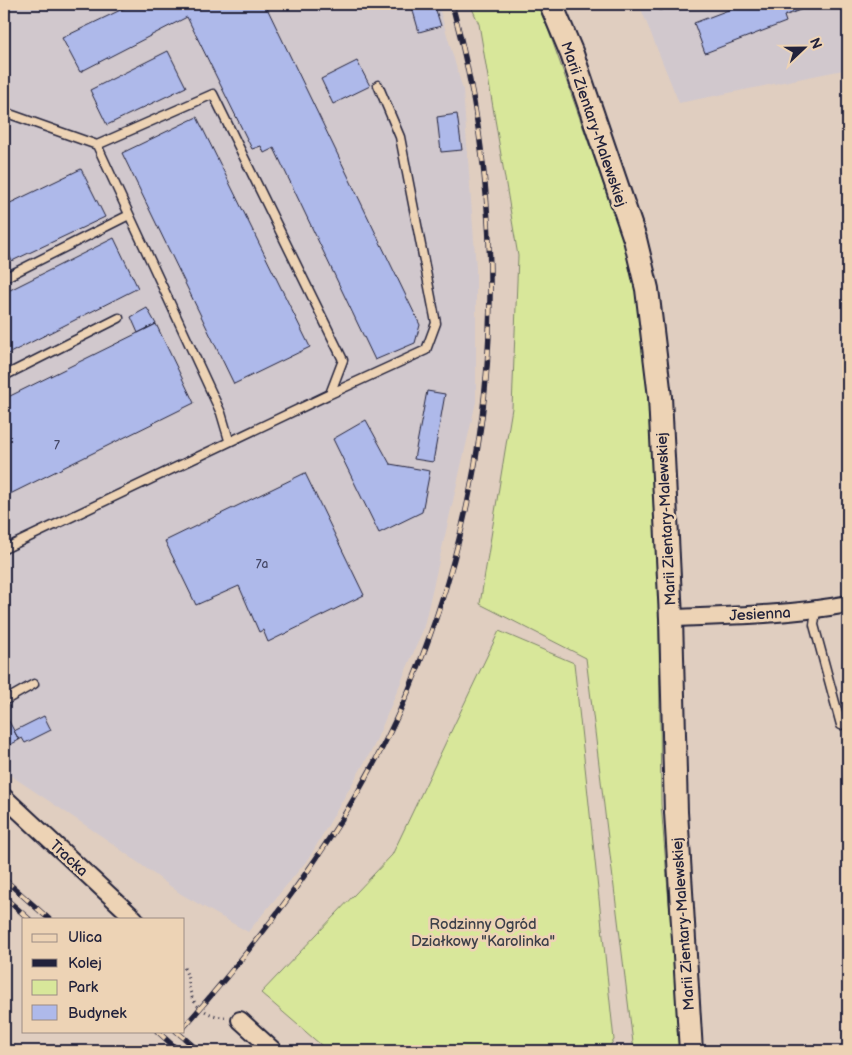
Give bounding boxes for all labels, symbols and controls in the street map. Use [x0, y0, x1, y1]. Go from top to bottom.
north arrow [780, 22, 830, 72]
text: N [806, 35, 825, 51]
street label: Marii Zientary-Malewskiej [556, 39, 631, 209]
street label: Marii Zientary-Malewskiej [652, 432, 681, 606]
house number: 7 [54, 438, 60, 453]
house number: 7a [256, 557, 269, 572]
street label: Jesienna [729, 603, 791, 626]
street label: Tracka [46, 836, 92, 881]
street label: Marii Zientary-Malewskiej [668, 837, 699, 1011]
park label: Rodzinny Ogród Działkowy "Karolinka" [411, 915, 555, 951]
legend [22, 918, 185, 1032]
text: Ulica [68, 928, 102, 947]
text: Kolej [68, 954, 102, 973]
text: Park [68, 978, 99, 997]
text: Budynek [68, 1004, 127, 1023]

